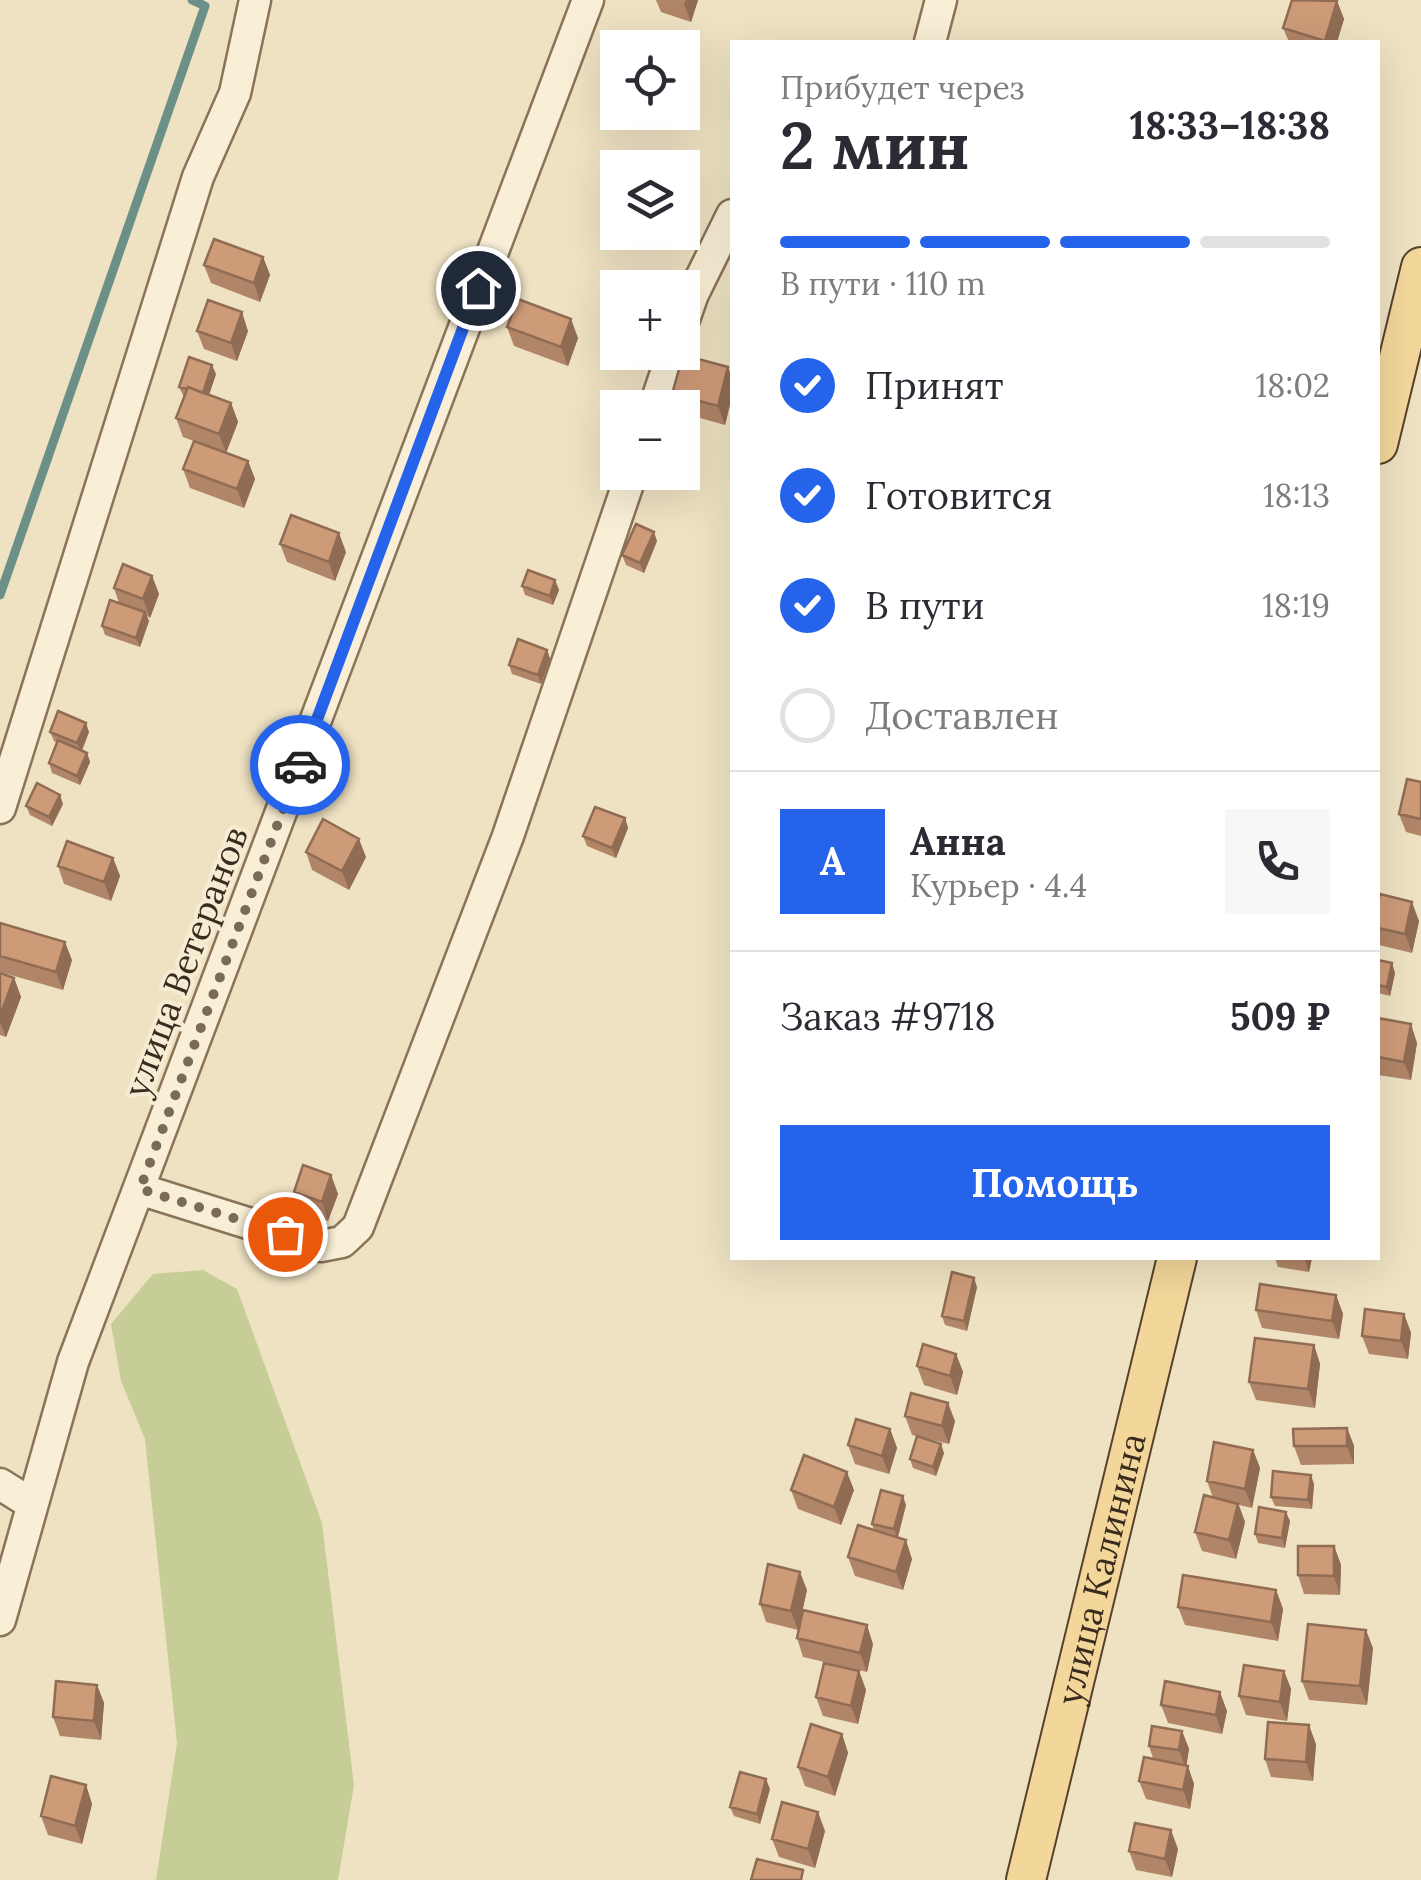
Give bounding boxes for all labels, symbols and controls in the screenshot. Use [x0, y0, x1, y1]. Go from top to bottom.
map controls [600, 30, 700, 490]
button: locate [600, 30, 700, 130]
text: Прибудет через [780, 67, 1024, 108]
text: 18:33–18:38 [1130, 101, 1330, 149]
text: 2 мин [780, 104, 970, 187]
button: layers [600, 150, 700, 250]
pin [436, 246, 521, 331]
icon: home [451, 261, 506, 316]
text: В пути · 110 m [780, 263, 986, 304]
button: + [600, 270, 700, 370]
icon: check [780, 358, 835, 413]
text: Принят [865, 361, 1004, 409]
text: 18:02 [1256, 365, 1330, 406]
button: − [600, 390, 700, 490]
icon: check [780, 468, 835, 523]
text: Готовится [865, 471, 1052, 519]
text: 18:13 [1263, 475, 1330, 516]
icon: check [780, 578, 835, 633]
text: В пути [865, 581, 984, 629]
text: 18:19 [1262, 585, 1330, 626]
text: Доставлен [865, 691, 1059, 739]
courier [250, 715, 350, 815]
icon: car [273, 738, 328, 793]
button: phone [1225, 809, 1330, 914]
text: Анна [910, 817, 1006, 865]
street label: улица Ветеранов [113, 820, 258, 1104]
text: А [820, 837, 845, 885]
text: Курьер · 4.4 [910, 865, 1087, 906]
text: Заказ #9718 [780, 992, 996, 1040]
text: 509 ₽ [1230, 992, 1330, 1040]
button: Помощь [780, 1125, 1330, 1240]
pin [243, 1192, 328, 1277]
icon: bag [258, 1207, 313, 1262]
street label: улица Калинина [1046, 1428, 1156, 1709]

